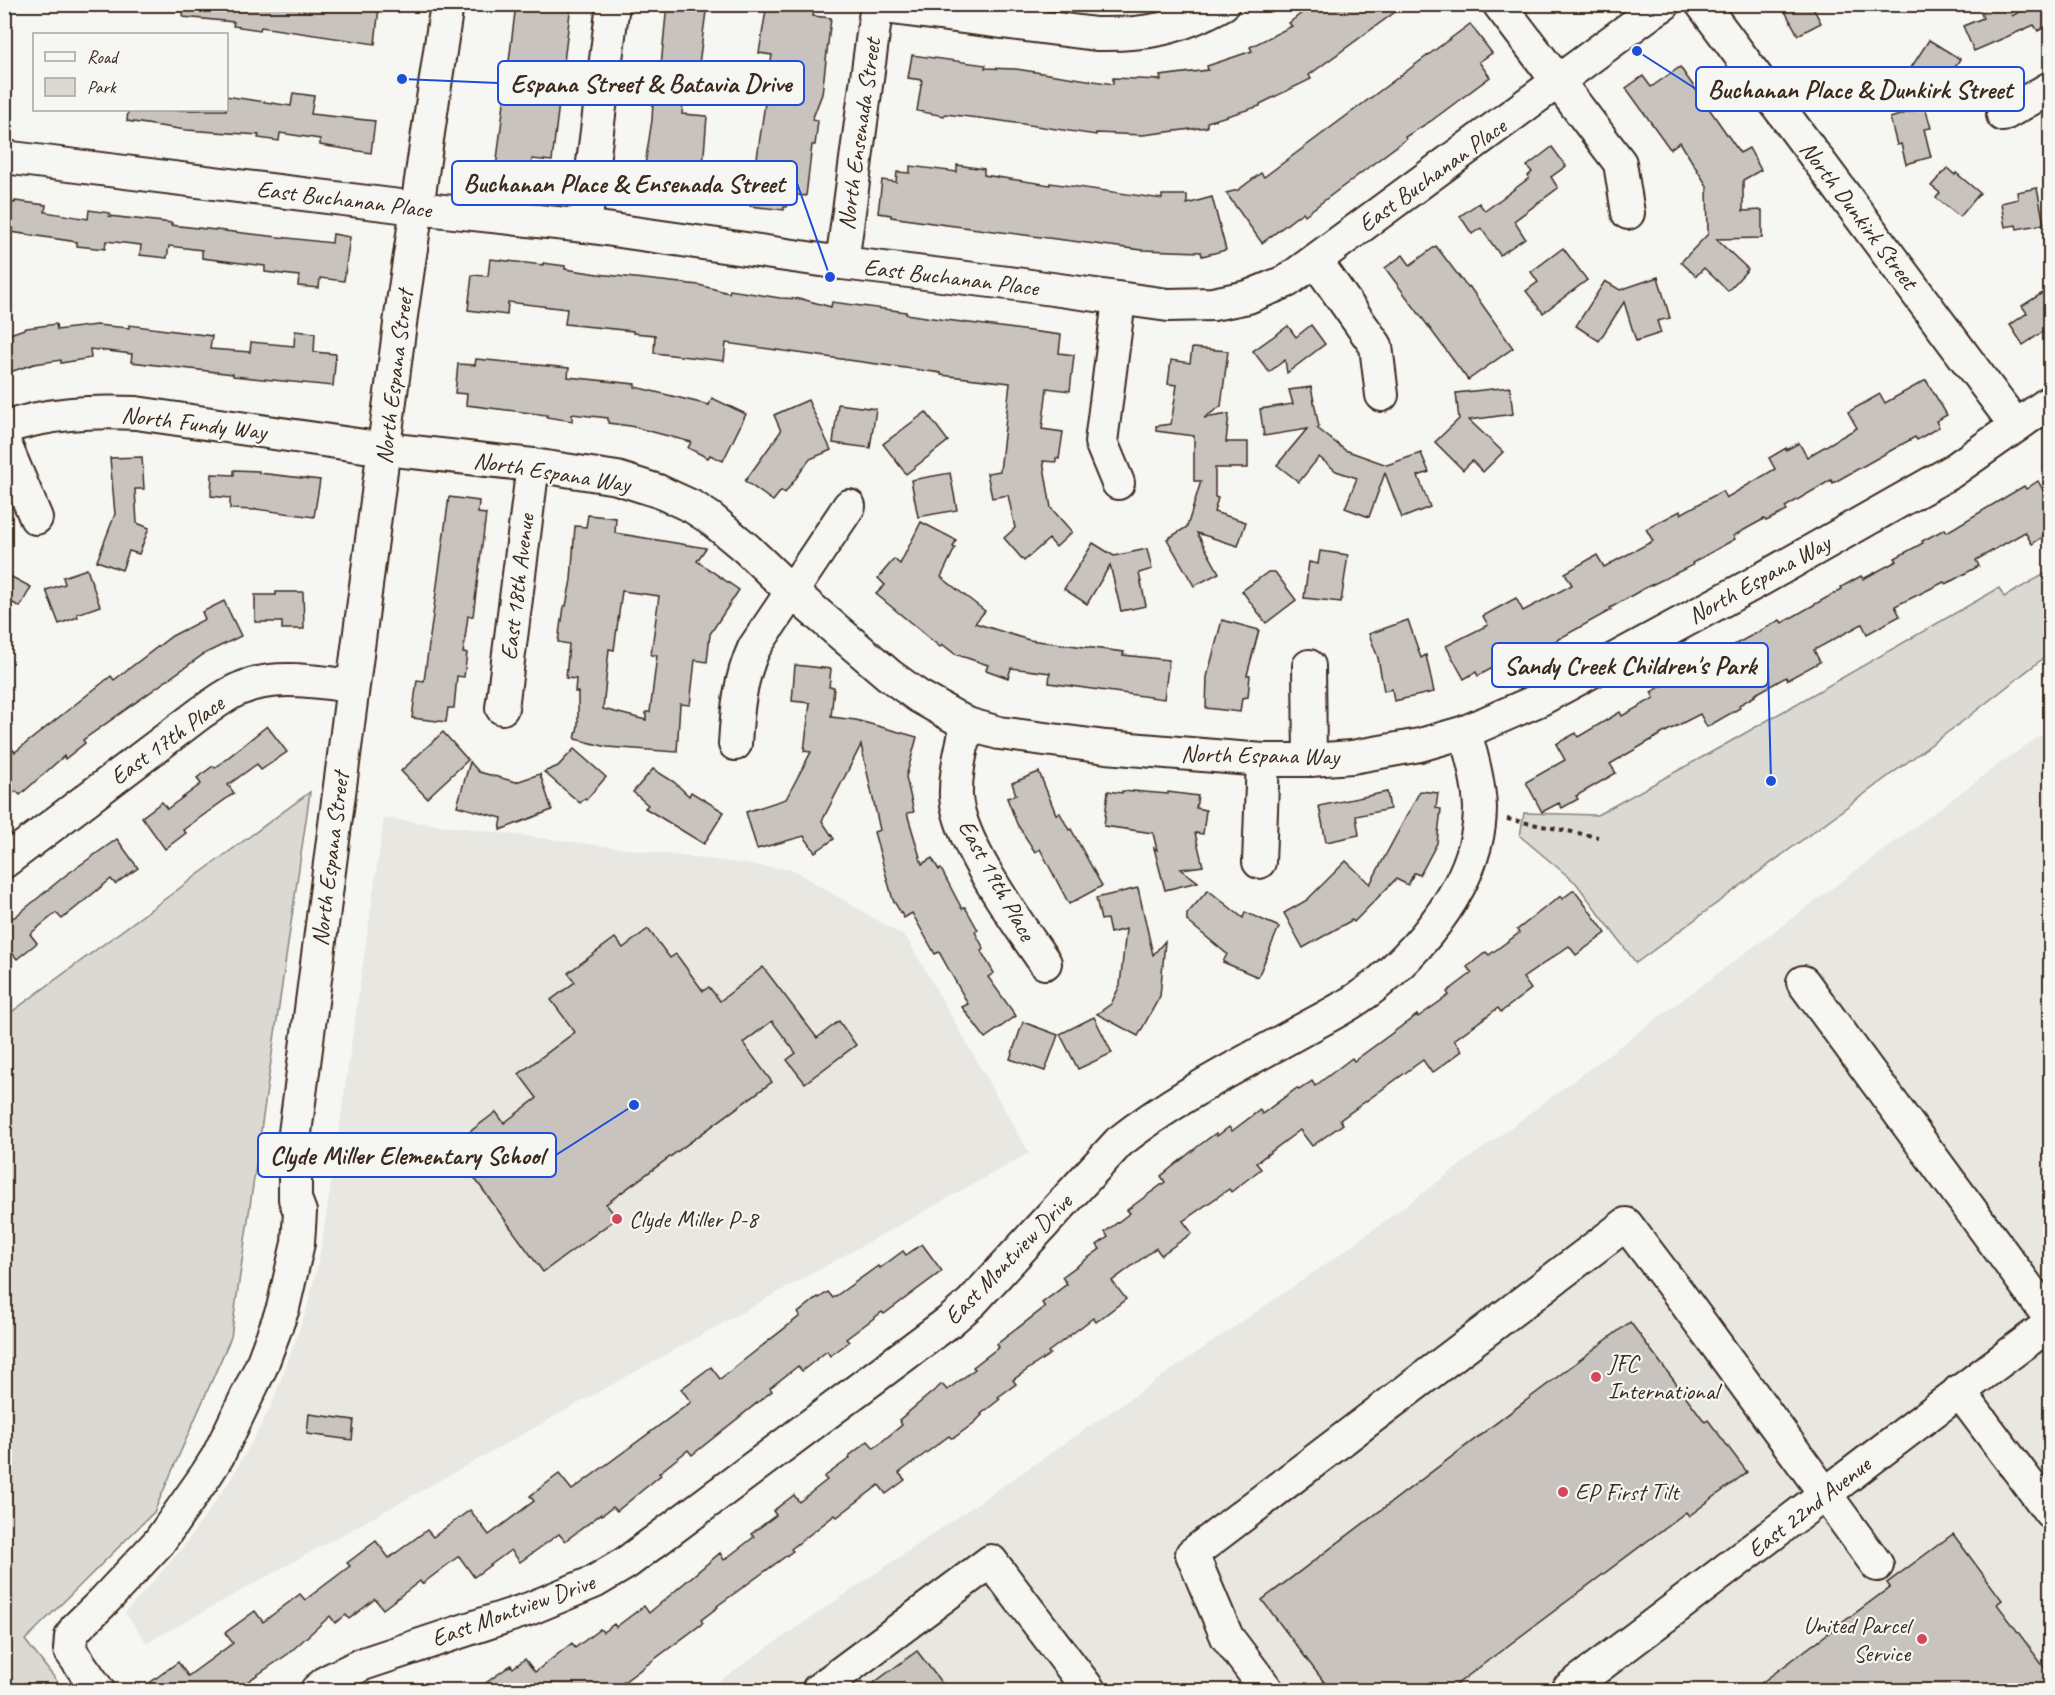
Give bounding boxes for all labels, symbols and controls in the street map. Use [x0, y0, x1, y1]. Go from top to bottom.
legend [33, 33, 228, 111]
street label: North Ensenada Street [831, 34, 888, 232]
text: Road [87, 46, 120, 68]
callout: Espana Street & Batavia Drive [498, 61, 804, 105]
text: Espana Street & Batavia Drive [511, 67, 794, 100]
callout: Buchanan Place & Dunkirk Street [1696, 67, 2024, 111]
text: Buchanan Place & Dunkirk Street [1708, 73, 2015, 106]
text: Park [87, 76, 117, 98]
street label: East Buchanan Place [1352, 110, 1514, 239]
street label: North Dunkirk Street [1793, 135, 1926, 297]
callout: Buchanan Place & Ensenada Street [452, 161, 797, 205]
text: Buchanan Place & Ensenada Street [463, 167, 787, 200]
street label: East Buchanan Place [255, 173, 435, 225]
street label: East Buchanan Place [862, 251, 1042, 303]
street label: North Espana Street [368, 285, 420, 466]
street label: North Fundy Way [120, 399, 270, 447]
street label: North Espana Way [472, 445, 634, 499]
street label: East 18th Avenue [493, 510, 541, 662]
street label: North Espana Way [1683, 527, 1837, 630]
callout: Sandy Creek Children's Park [1492, 643, 1768, 687]
text: Sandy Creek Children's Park [1504, 649, 1759, 682]
street label: East 17th Place [104, 687, 232, 791]
street label: North Espana Way [1181, 739, 1341, 771]
street label: North Espana Street [304, 767, 356, 948]
street label: East 19th Place [952, 814, 1044, 948]
callout: Clyde Miller Elementary School [258, 1133, 556, 1177]
text: Clyde Miller Elementary School [270, 1139, 549, 1172]
street label: East Montview Drive [938, 1185, 1080, 1331]
place label: Clyde Miller P-8 [629, 1204, 760, 1234]
marker: Clyde Miller P-8 [610, 1212, 624, 1226]
place label: JFC International [1607, 1348, 1722, 1406]
marker: JFC International [1589, 1370, 1603, 1384]
street label: East 22nd Avenue [1741, 1448, 1878, 1564]
place label: EP First Tilt [1575, 1477, 1680, 1507]
marker: EP First Tilt [1556, 1485, 1570, 1499]
street label: East Montview Drive [427, 1566, 601, 1653]
place label: United Parcel Service [1803, 1610, 1914, 1668]
marker: United Parcel Service [1915, 1632, 1929, 1646]

